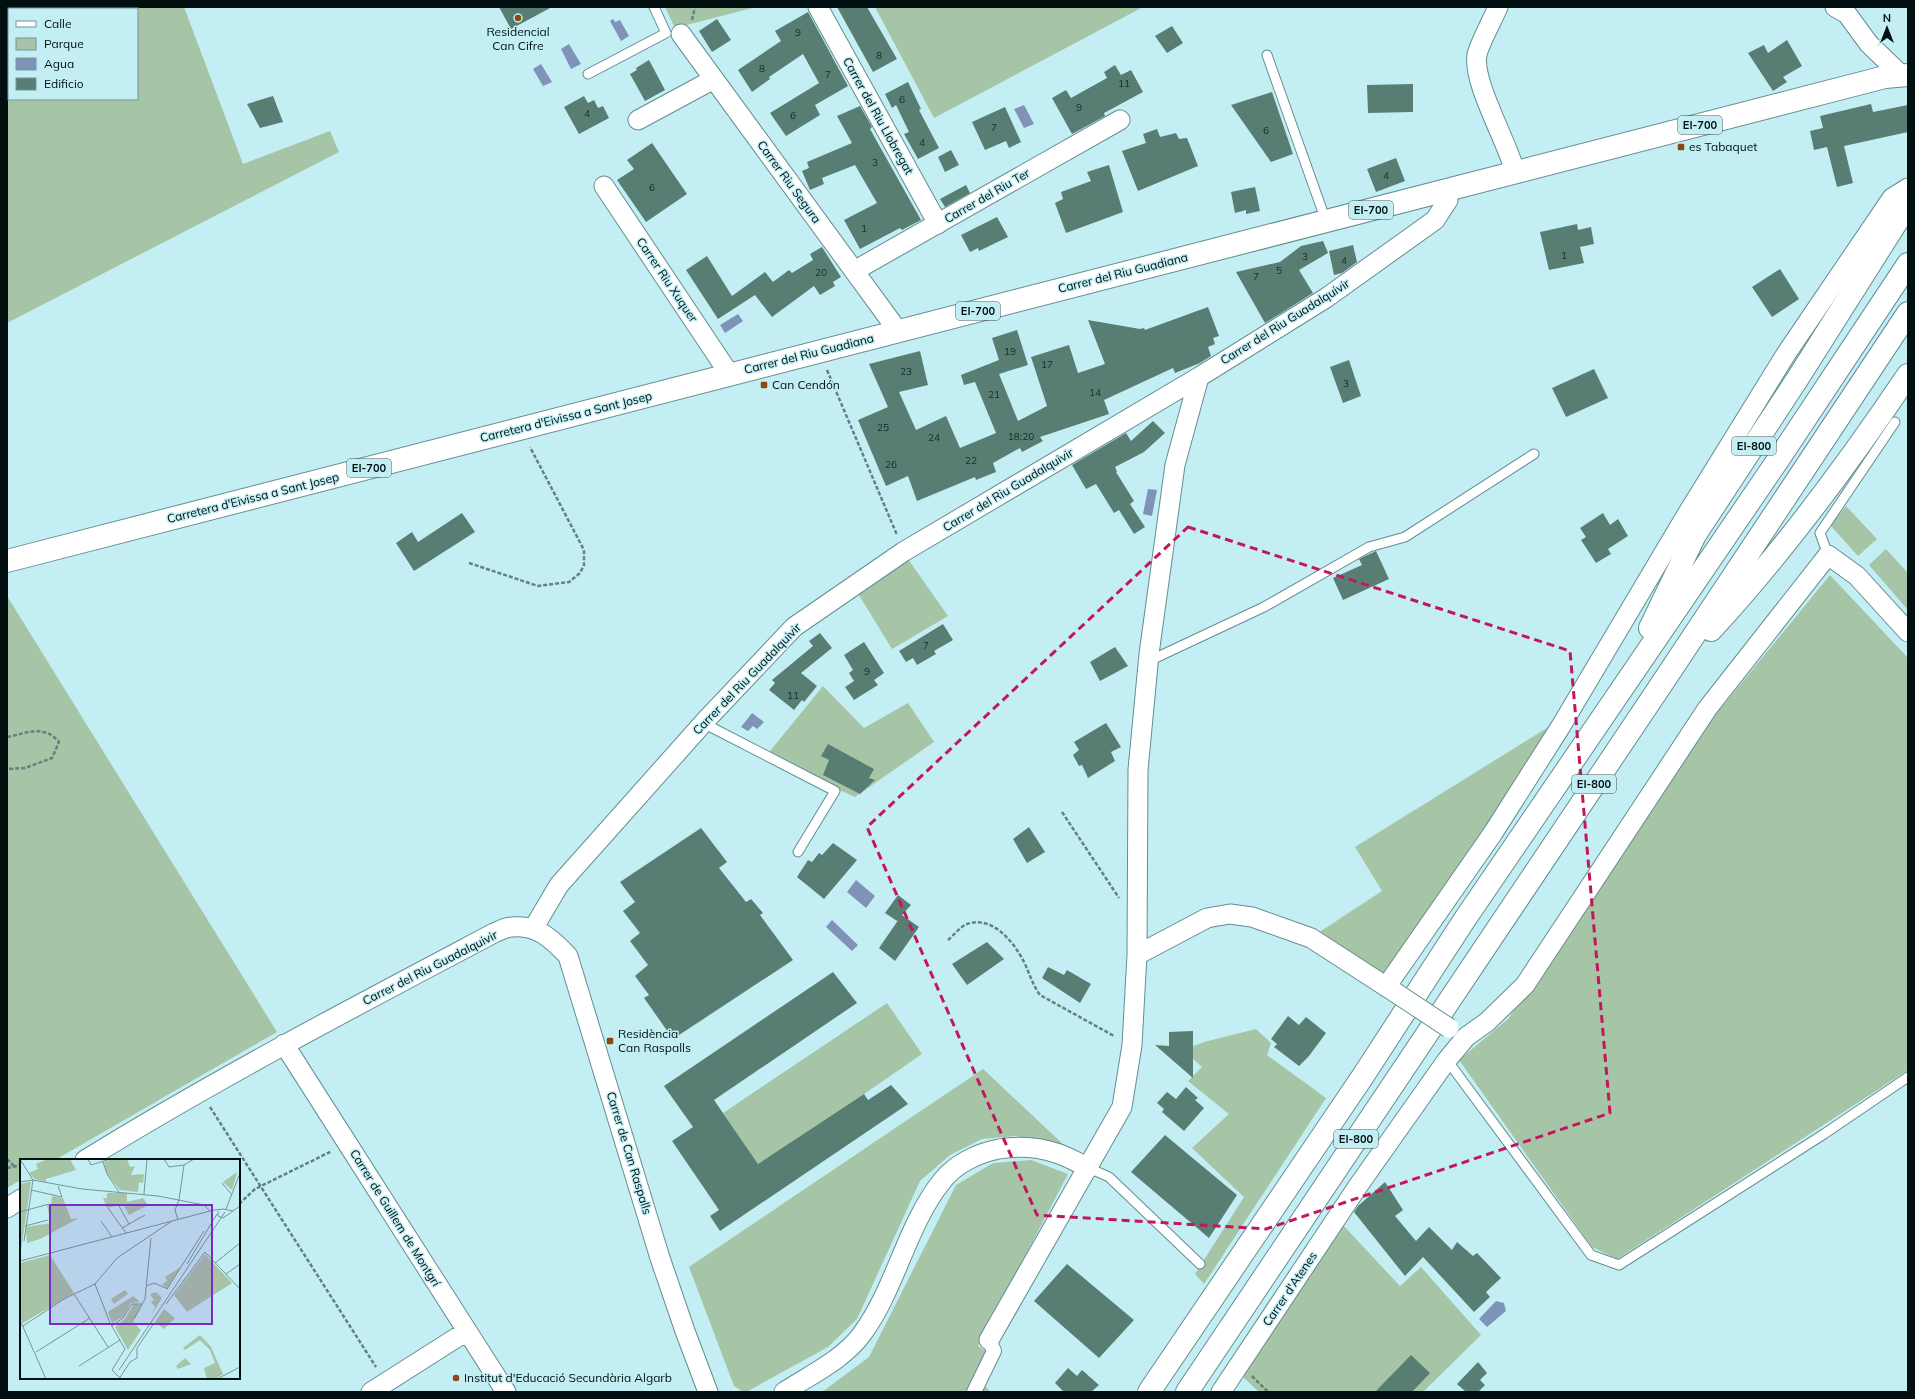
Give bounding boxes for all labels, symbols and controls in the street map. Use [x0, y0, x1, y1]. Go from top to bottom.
legend [8, 8, 138, 100]
north arrow [1867, 8, 1907, 48]
text: N [1883, 11, 1891, 25]
marker: Residencial Can Cifre [513, 13, 523, 23]
text: Calle [44, 16, 71, 31]
place label: Residencial Can Cifre [486, 24, 550, 53]
house number: 9 [795, 26, 801, 39]
text: Parque [44, 36, 84, 51]
house number: 8 [876, 49, 882, 62]
street label: Carrer del Riu Llobregat [840, 55, 917, 177]
text: Agua [44, 56, 74, 71]
house number: 8 [759, 62, 765, 75]
house number: 7 [825, 68, 831, 81]
text: Edificio [44, 76, 84, 91]
house number: 11 [1118, 77, 1130, 90]
house number: 6 [899, 93, 905, 106]
house number: 9 [1076, 101, 1082, 114]
house number: 4 [584, 107, 590, 120]
house number: 6 [790, 109, 796, 122]
road number: EI-700 [1678, 116, 1722, 134]
house number: 7 [991, 121, 997, 134]
house number: 6 [1263, 124, 1269, 137]
house number: 4 [919, 136, 925, 149]
street label: Carrer Riu Segura [754, 137, 824, 226]
place label: es Tabaquet [1689, 139, 1757, 154]
marker: es Tabaquet [1676, 142, 1686, 152]
house number: 3 [872, 156, 878, 169]
street label: Carrer del Riu Ter [941, 165, 1033, 226]
house number: 4 [1383, 169, 1389, 182]
house number: 6 [649, 181, 655, 194]
road number: EI-700 [1349, 201, 1393, 219]
house number: 1 [861, 222, 867, 235]
street label: Carrer Riu Xuquer [634, 235, 702, 325]
street label: Carrer del Riu Guadiana [1056, 249, 1189, 296]
house number: 1 [1561, 249, 1567, 262]
house number: 3 [1302, 250, 1308, 263]
house number: 4 [1341, 254, 1347, 267]
house number: 5 [1276, 264, 1282, 277]
house number: 20 [815, 266, 827, 279]
house number: 7 [1253, 270, 1259, 283]
street label: Carrer del Riu Guadalquivir [1217, 275, 1353, 368]
road number: EI-700 [956, 302, 1000, 320]
street label: Carrer del Riu Guadiana [742, 330, 875, 377]
house number: 19 [1004, 345, 1016, 358]
house number: 17 [1041, 358, 1053, 371]
house number: 23 [900, 365, 912, 378]
place label: Can Cendón [772, 377, 840, 392]
house number: 3 [1343, 377, 1349, 390]
marker: Can Cendón [759, 380, 769, 390]
house number: 14 [1089, 386, 1101, 399]
street label: Carretera d'Eivissa a Sant Josep [478, 388, 653, 445]
house number: 21 [988, 388, 1000, 401]
house number: 25 [877, 421, 889, 434]
house number: 18;20 [1008, 430, 1034, 443]
house number: 24 [928, 431, 940, 444]
road number: EI-800 [1732, 437, 1776, 455]
street label: Carrer del Riu Guadalquivir [940, 444, 1076, 535]
house number: 22 [965, 454, 977, 467]
house number: 26 [885, 458, 897, 471]
road number: EI-700 [347, 459, 391, 477]
street label: Carretera d'Eivissa a Sant Josep [165, 469, 340, 526]
street label: Carrer del Riu Guadalquivir [689, 619, 804, 738]
house number: 7 [923, 639, 929, 652]
house number: 9 [864, 665, 870, 678]
house number: 11 [787, 689, 799, 702]
road number: EI-800 [1572, 775, 1616, 793]
street label: Carrer del Riu Guadalquivir [360, 927, 500, 1008]
place label: Residència Can Raspalls [618, 1026, 691, 1055]
marker: Residència Can Raspalls [605, 1036, 615, 1046]
street label: Carrer de Can Raspalls [604, 1090, 655, 1216]
road number: EI-800 [1334, 1130, 1378, 1148]
street label: Carrer de Guillem de Montgrí [347, 1146, 444, 1290]
inset map [20, 1159, 240, 1379]
street label: Carrer d'Atenes [1259, 1249, 1320, 1329]
place label: Institut d'Educació Secundària Algarb [464, 1370, 672, 1385]
marker: Institut d'Educació Secundària Algarb [451, 1373, 461, 1383]

